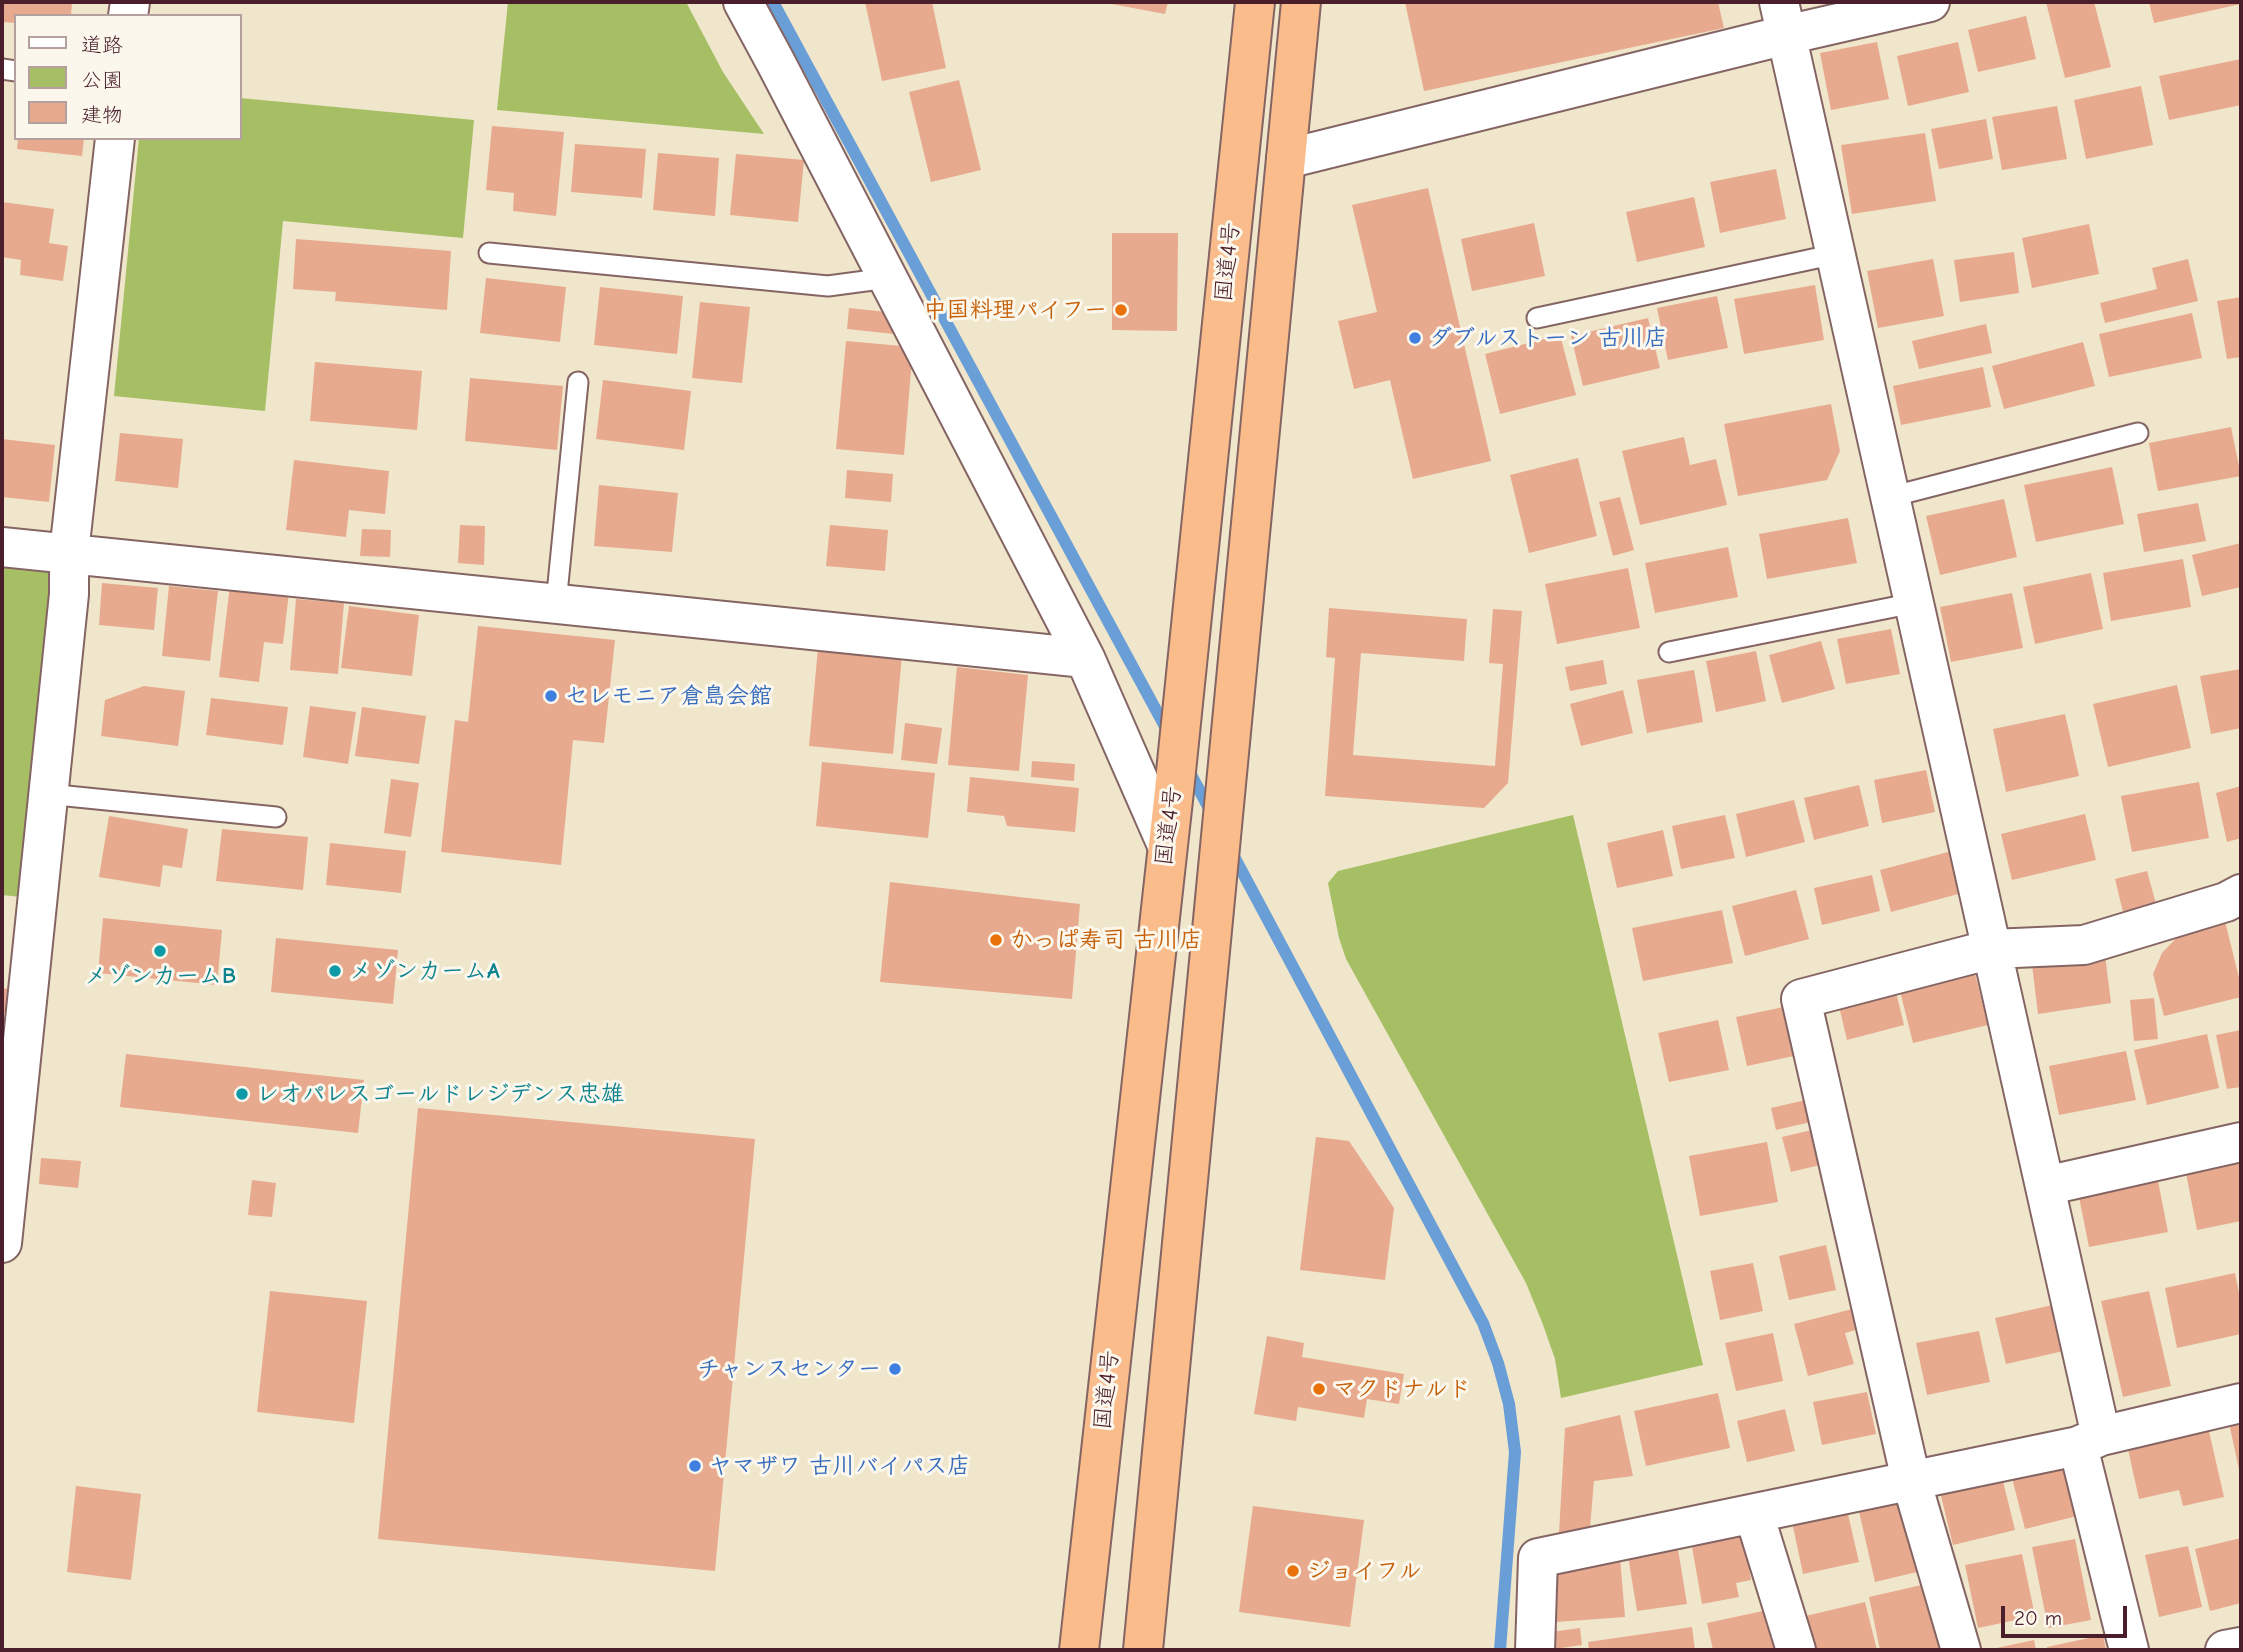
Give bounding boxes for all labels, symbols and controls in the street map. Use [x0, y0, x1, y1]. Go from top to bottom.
legend [14, 14, 242, 140]
text: 道路 [81, 33, 123, 57]
text: 公園 [81, 68, 123, 92]
text: 建物 [81, 103, 123, 127]
street label: 国道4号 [1210, 221, 1246, 303]
place label: 中国料理パイフー [923, 296, 1107, 324]
marker: 中国料理パイフー [1113, 302, 1129, 318]
place label: ダブルストーン 古川店 [1429, 324, 1667, 352]
marker: ダブルストーン 古川店 [1407, 330, 1423, 346]
place label: セレモニア倉島会館 [565, 682, 772, 710]
marker: セレモニア倉島会館 [543, 688, 559, 704]
street label: 国道4号 [1150, 785, 1188, 867]
place label: かっぱ寿司 古川店 [1010, 926, 1202, 954]
marker: かっぱ寿司 古川店 [988, 932, 1004, 948]
marker: メゾンカームB [152, 943, 168, 959]
place label: メゾンカームA [349, 957, 500, 985]
place label: メゾンカームB [84, 962, 236, 990]
marker: メゾンカームA [327, 963, 343, 979]
place label: レオパレスゴールドレジデンス忠雄 [256, 1080, 624, 1108]
marker: レオパレスゴールドレジデンス忠雄 [234, 1086, 250, 1102]
street label: 国道4号 [1089, 1349, 1125, 1431]
place label: チャンスセンター [697, 1355, 881, 1383]
marker: チャンスセンター [887, 1361, 903, 1377]
place label: マクドナルド [1333, 1375, 1471, 1403]
marker: マクドナルド [1311, 1381, 1327, 1397]
place label: ヤマザワ 古川バイパス店 [709, 1452, 970, 1480]
marker: ヤマザワ 古川バイパス店 [687, 1458, 703, 1474]
place label: ジョイフル [1307, 1557, 1422, 1585]
marker: ジョイフル [1285, 1563, 1301, 1579]
scale bar [2005, 1592, 2131, 1636]
text: 20 m [2014, 1606, 2062, 1630]

